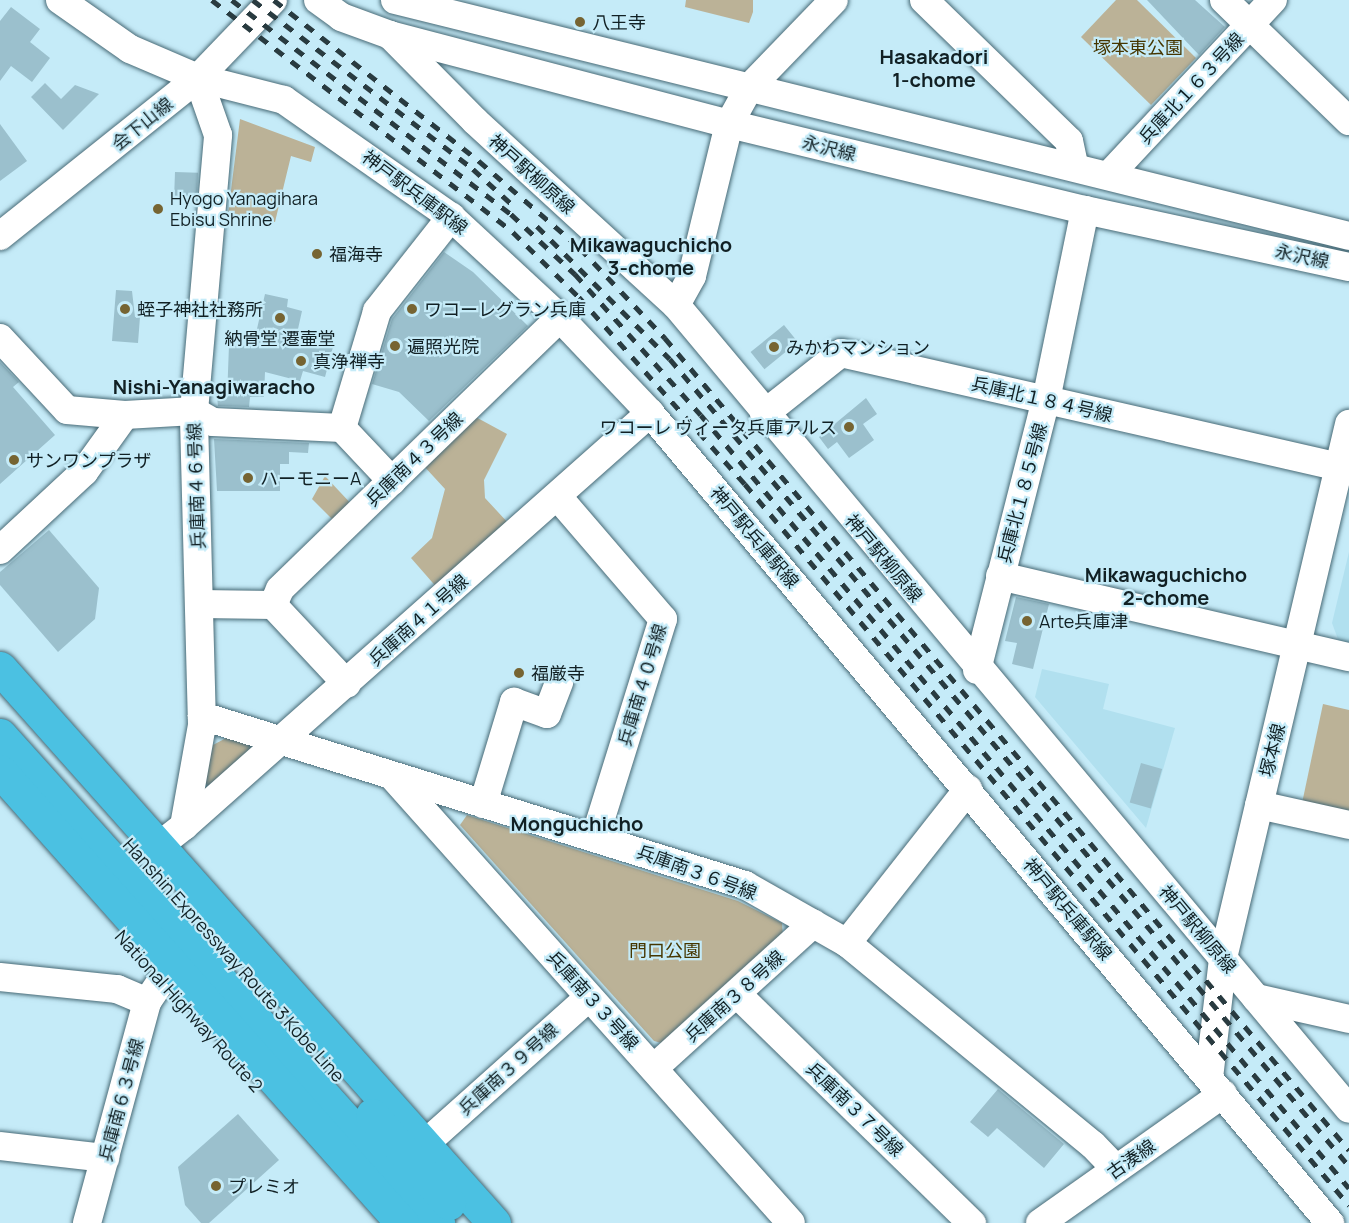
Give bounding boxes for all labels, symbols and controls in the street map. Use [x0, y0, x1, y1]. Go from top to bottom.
place label: 八王寺 [592, 11, 646, 33]
marker: 八王寺 [573, 15, 587, 29]
street label: 兵庫北１６３号線 [1134, 28, 1248, 148]
park label: 塚本東公園 [1093, 36, 1183, 58]
district label: Hasakadori 1-chome [880, 44, 988, 91]
street label: 会下山線 [107, 93, 177, 155]
street label: 神戸駅柳原線 [485, 130, 579, 218]
street label: 永沢線 [800, 131, 858, 165]
street label: 神戸駅兵庫駅線 [358, 145, 472, 239]
place label: Hyogo Yanagihara Ebisu Shrine [170, 188, 318, 230]
marker: Hyogo Yanagihara Ebisu Shrine [151, 202, 165, 216]
district label: Mikawaguchicho 3-chome [570, 232, 732, 279]
street label: 永沢線 [1273, 240, 1331, 272]
place label: 福海寺 [329, 243, 383, 265]
marker: 福海寺 [310, 247, 324, 261]
place label: 蛭子神社社務所 [137, 298, 263, 320]
place label: ワコーレグラン兵庫 [424, 298, 586, 320]
marker: 蛭子神社社務所 [118, 302, 132, 316]
marker: ワコーレグラン兵庫 [405, 302, 419, 316]
marker: 納骨堂 遷壷堂 [273, 311, 287, 325]
place label: 納骨堂 遷壷堂 [224, 327, 336, 349]
place label: 遍照光院 [407, 335, 479, 357]
place label: みかわマンション [786, 336, 930, 358]
marker: 遍照光院 [388, 339, 402, 353]
marker: みかわマンション [767, 340, 781, 354]
place label: 真浄禅寺 [313, 350, 385, 372]
marker: 真浄禅寺 [294, 354, 308, 368]
street label: 兵庫北１８４号線 [969, 372, 1115, 426]
district label: Nishi-Yanagiwaracho [113, 374, 315, 398]
street label: 兵庫南４３号線 [361, 407, 467, 511]
place label: ワコーレ ヴィータ兵庫アルス [599, 416, 837, 438]
marker: ワコーレ ヴィータ兵庫アルス [842, 420, 856, 434]
street label: 兵庫北１８５号線 [993, 421, 1051, 565]
street label: 兵庫南４６号線 [183, 423, 209, 549]
place label: サンワンプラザ [26, 449, 152, 471]
marker: サンワンプラザ [7, 453, 21, 467]
place label: ハーモニーA [260, 467, 361, 489]
marker: ハーモニーA [241, 471, 255, 485]
street label: 神戸駅兵庫駅線 [706, 482, 804, 592]
street label: 神戸駅柳原線 [841, 510, 927, 606]
district label: Mikawaguchicho 2-chome [1085, 562, 1247, 609]
street label: 兵庫南４１号線 [364, 570, 472, 670]
place label: Arte兵庫津 [1039, 610, 1128, 632]
marker: Arte兵庫津 [1020, 614, 1034, 628]
street label: 兵庫南４０号線 [613, 622, 671, 748]
place label: 福厳寺 [531, 662, 585, 684]
marker: 福厳寺 [512, 666, 526, 680]
street label: 塚本線 [1255, 721, 1289, 779]
district label: Monguchicho [511, 811, 643, 835]
street label: Hanshin Expressway Route 3 Kobe Line [119, 834, 349, 1086]
street label: 兵庫南３６号線 [634, 840, 760, 904]
street label: 神戸駅兵庫駅線 [1019, 854, 1117, 964]
street label: 神戸駅柳原線 [1155, 881, 1241, 977]
street label: National Highway Route 2 [111, 926, 267, 1096]
park label: 門口公園 [629, 939, 701, 961]
street label: 兵庫南３３号線 [543, 946, 643, 1054]
street label: 兵庫南３８号線 [680, 946, 788, 1046]
street label: 兵庫南３９号線 [454, 1019, 562, 1119]
street label: 兵庫南６３号線 [94, 1036, 148, 1164]
street label: 兵庫南３７号線 [802, 1057, 908, 1161]
street label: 古湊線 [1103, 1135, 1159, 1183]
place label: プレミオ [228, 1175, 300, 1197]
marker: プレミオ [209, 1179, 223, 1193]

